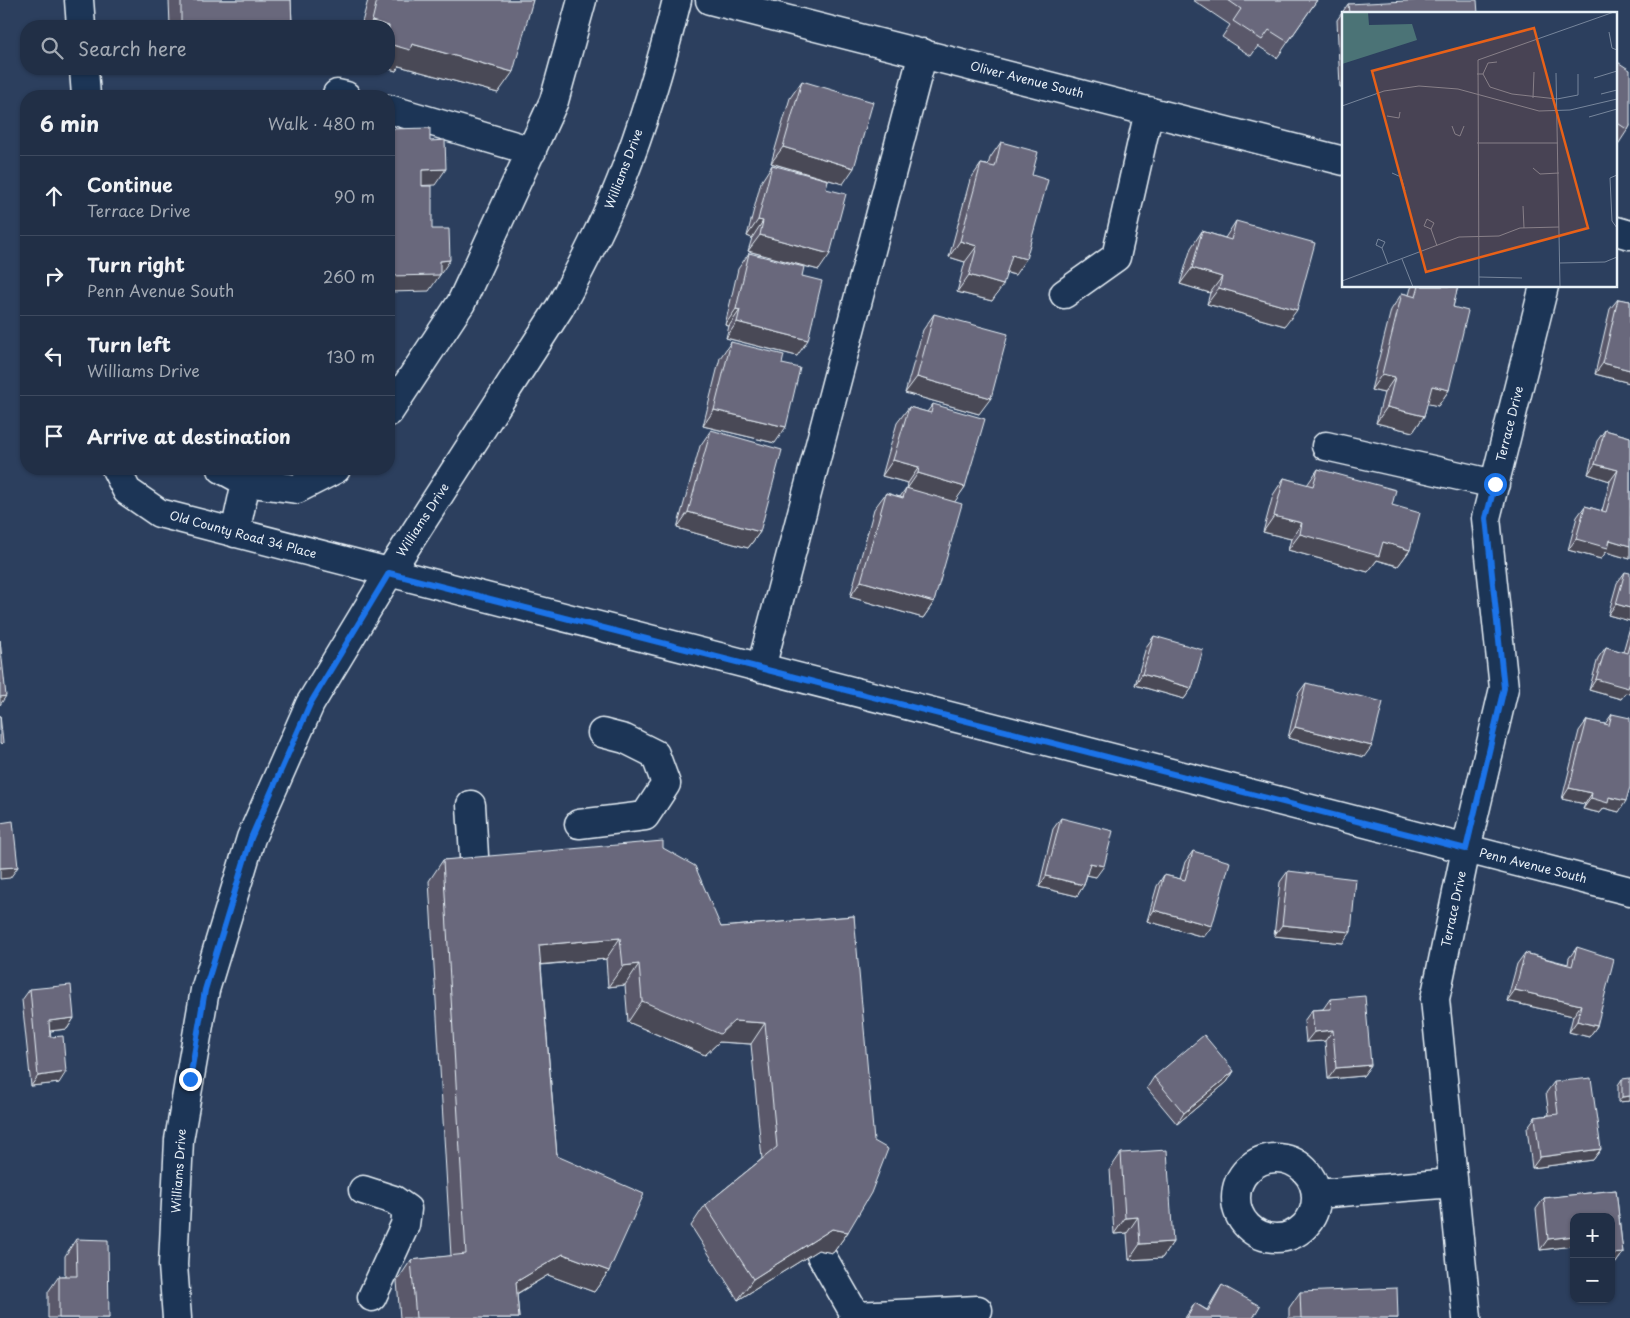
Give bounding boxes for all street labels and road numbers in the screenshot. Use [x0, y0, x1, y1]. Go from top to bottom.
street label: Oliver Avenue South [968, 56, 1086, 102]
street label: Williams Drive [600, 126, 647, 211]
street label: Terrace Drive [1491, 384, 1527, 464]
street label: Williams Drive [392, 479, 453, 560]
street label: Old County Road 34 Place [168, 506, 319, 562]
street label: Penn Avenue South [1477, 843, 1589, 887]
street label: Terrace Drive [1436, 869, 1470, 949]
street label: Williams Drive [166, 1128, 190, 1214]

